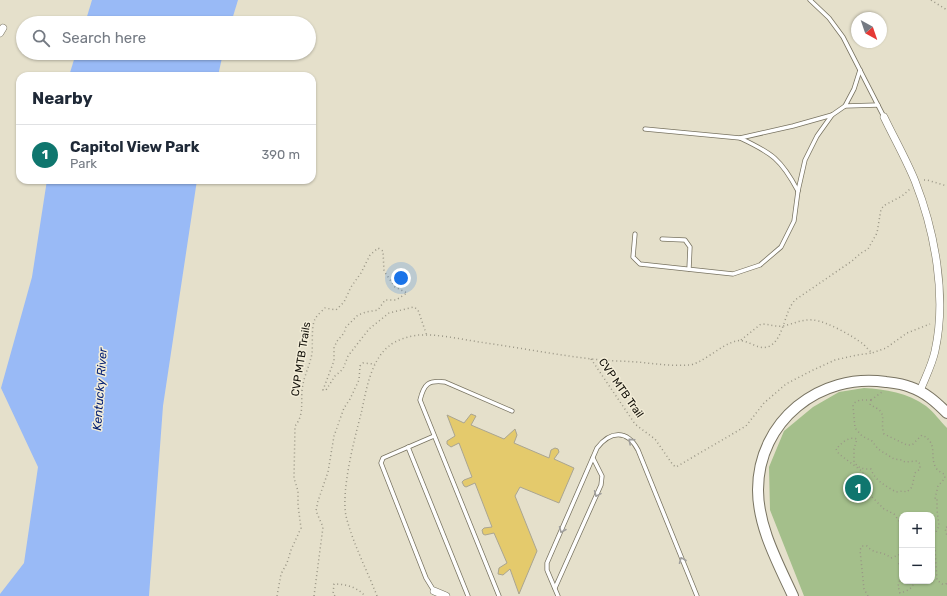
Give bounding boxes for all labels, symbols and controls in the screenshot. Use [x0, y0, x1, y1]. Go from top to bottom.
north arrow [851, 12, 887, 48]
search box [16, 16, 316, 60]
icon: search [30, 27, 52, 49]
text: Search here [62, 29, 146, 47]
text: Nearby [32, 88, 93, 108]
text: Capitol View Park [70, 138, 199, 156]
text: 1 [42, 147, 48, 162]
text: 390 m [261, 147, 300, 162]
text: Park [70, 156, 97, 171]
your location [391, 268, 411, 288]
street label: CVP MTB Trails [289, 320, 313, 397]
water label: Kentucky River [90, 347, 110, 431]
street label: CVP MTB Trail [596, 356, 646, 420]
one-way arrow [628, 439, 636, 446]
pin: 1 [845, 473, 871, 503]
one-way arrow [594, 489, 602, 497]
map controls [899, 512, 935, 584]
button: + [899, 512, 935, 548]
one-way arrow [558, 526, 566, 533]
button: − [899, 548, 935, 584]
one-way arrow [679, 556, 687, 563]

